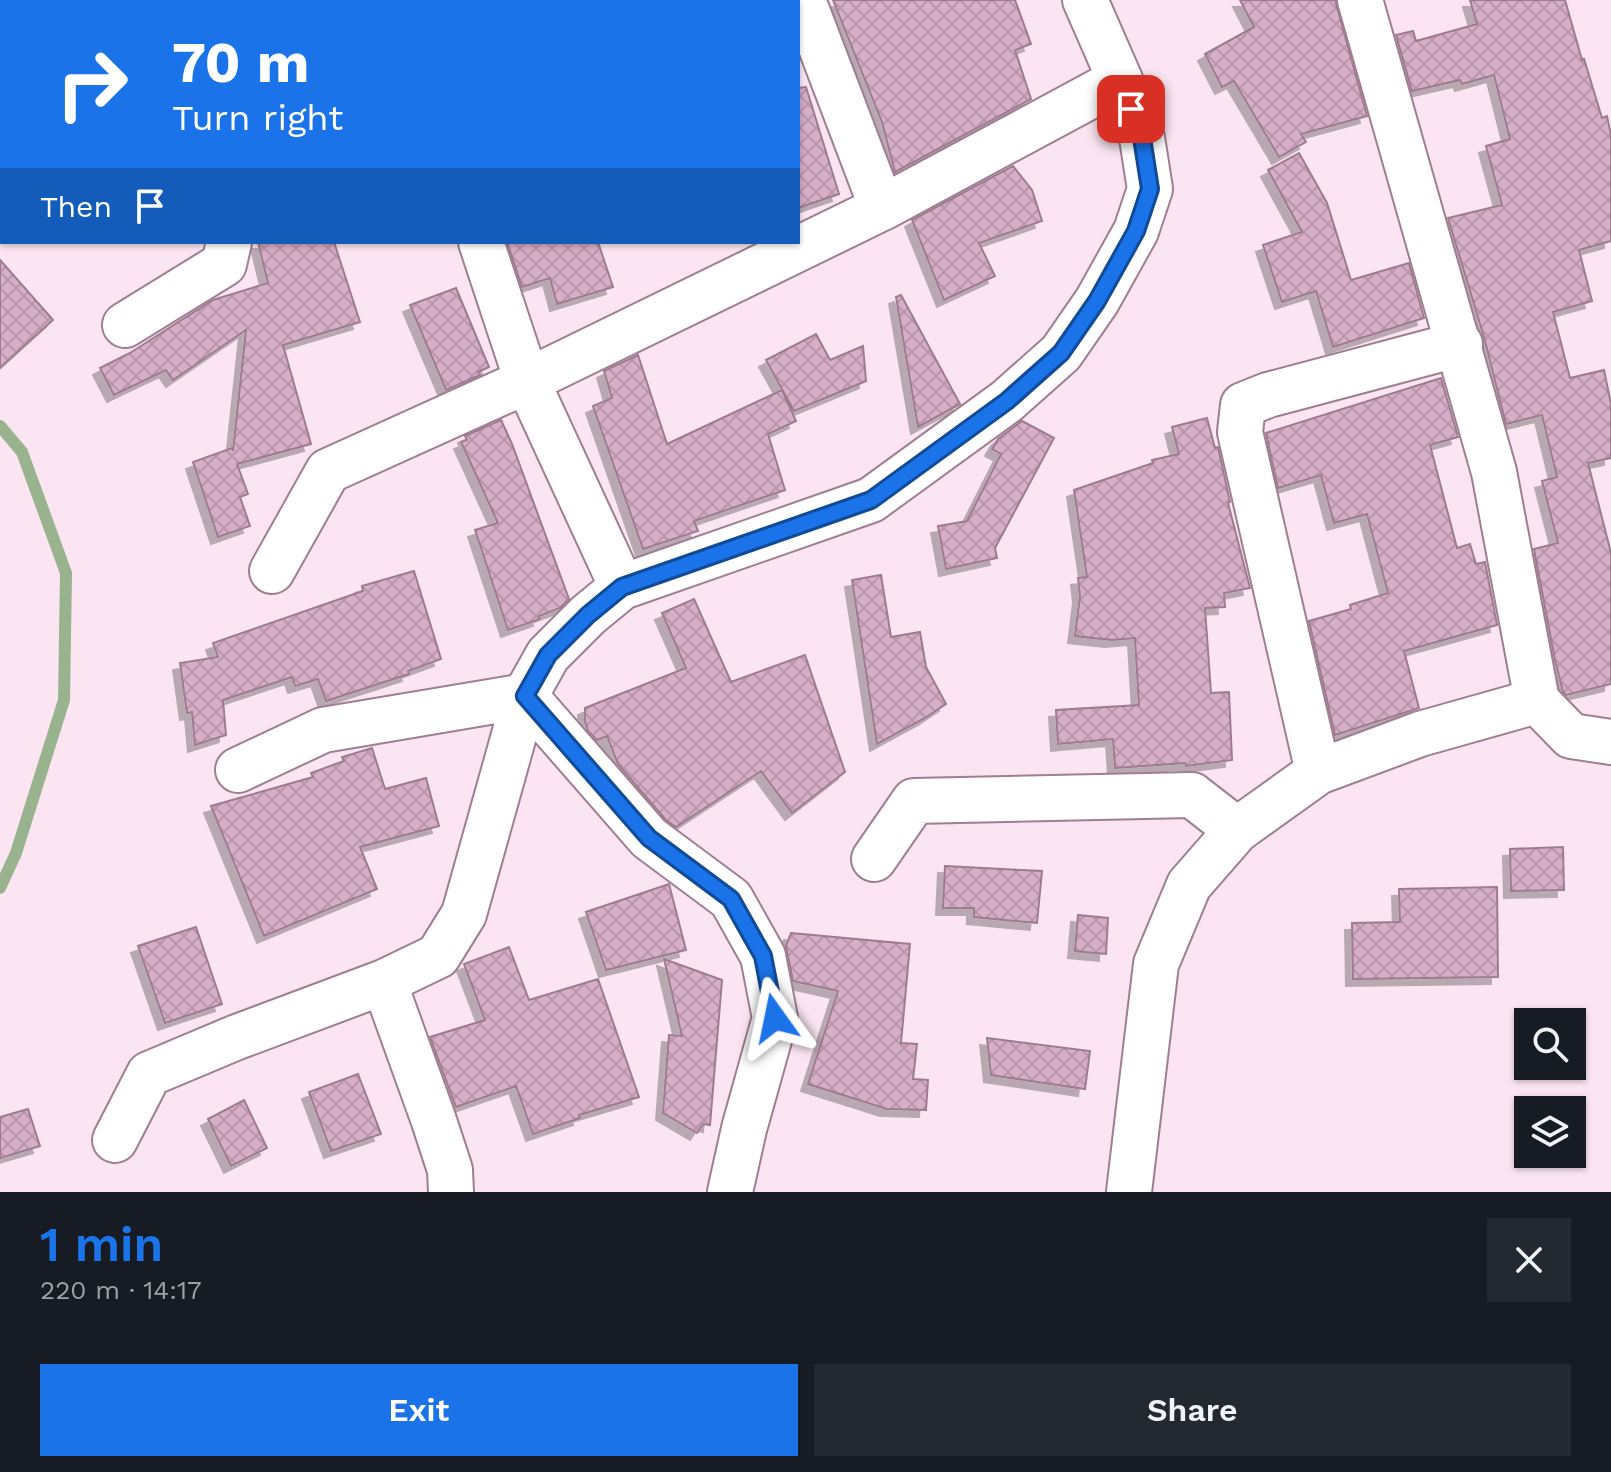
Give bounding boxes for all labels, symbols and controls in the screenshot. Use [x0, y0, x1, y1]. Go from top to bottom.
text: 70 m [172, 30, 309, 96]
icon: right [40, 32, 144, 136]
pin [1097, 75, 1165, 143]
icon: arrive [1109, 87, 1153, 131]
text: Turn right [172, 97, 343, 139]
icon: arrive [128, 184, 172, 228]
text: Then [40, 189, 112, 224]
position arrow [733, 976, 817, 1060]
map controls [1514, 1008, 1586, 1168]
button: search [1514, 1008, 1586, 1080]
button: layers [1514, 1096, 1586, 1168]
text: 1 min [40, 1216, 163, 1273]
button: close [1487, 1218, 1571, 1302]
text: 220 m · 14:17 [40, 1275, 202, 1305]
button: Exit [40, 1364, 798, 1456]
button: Share [814, 1364, 1571, 1456]

